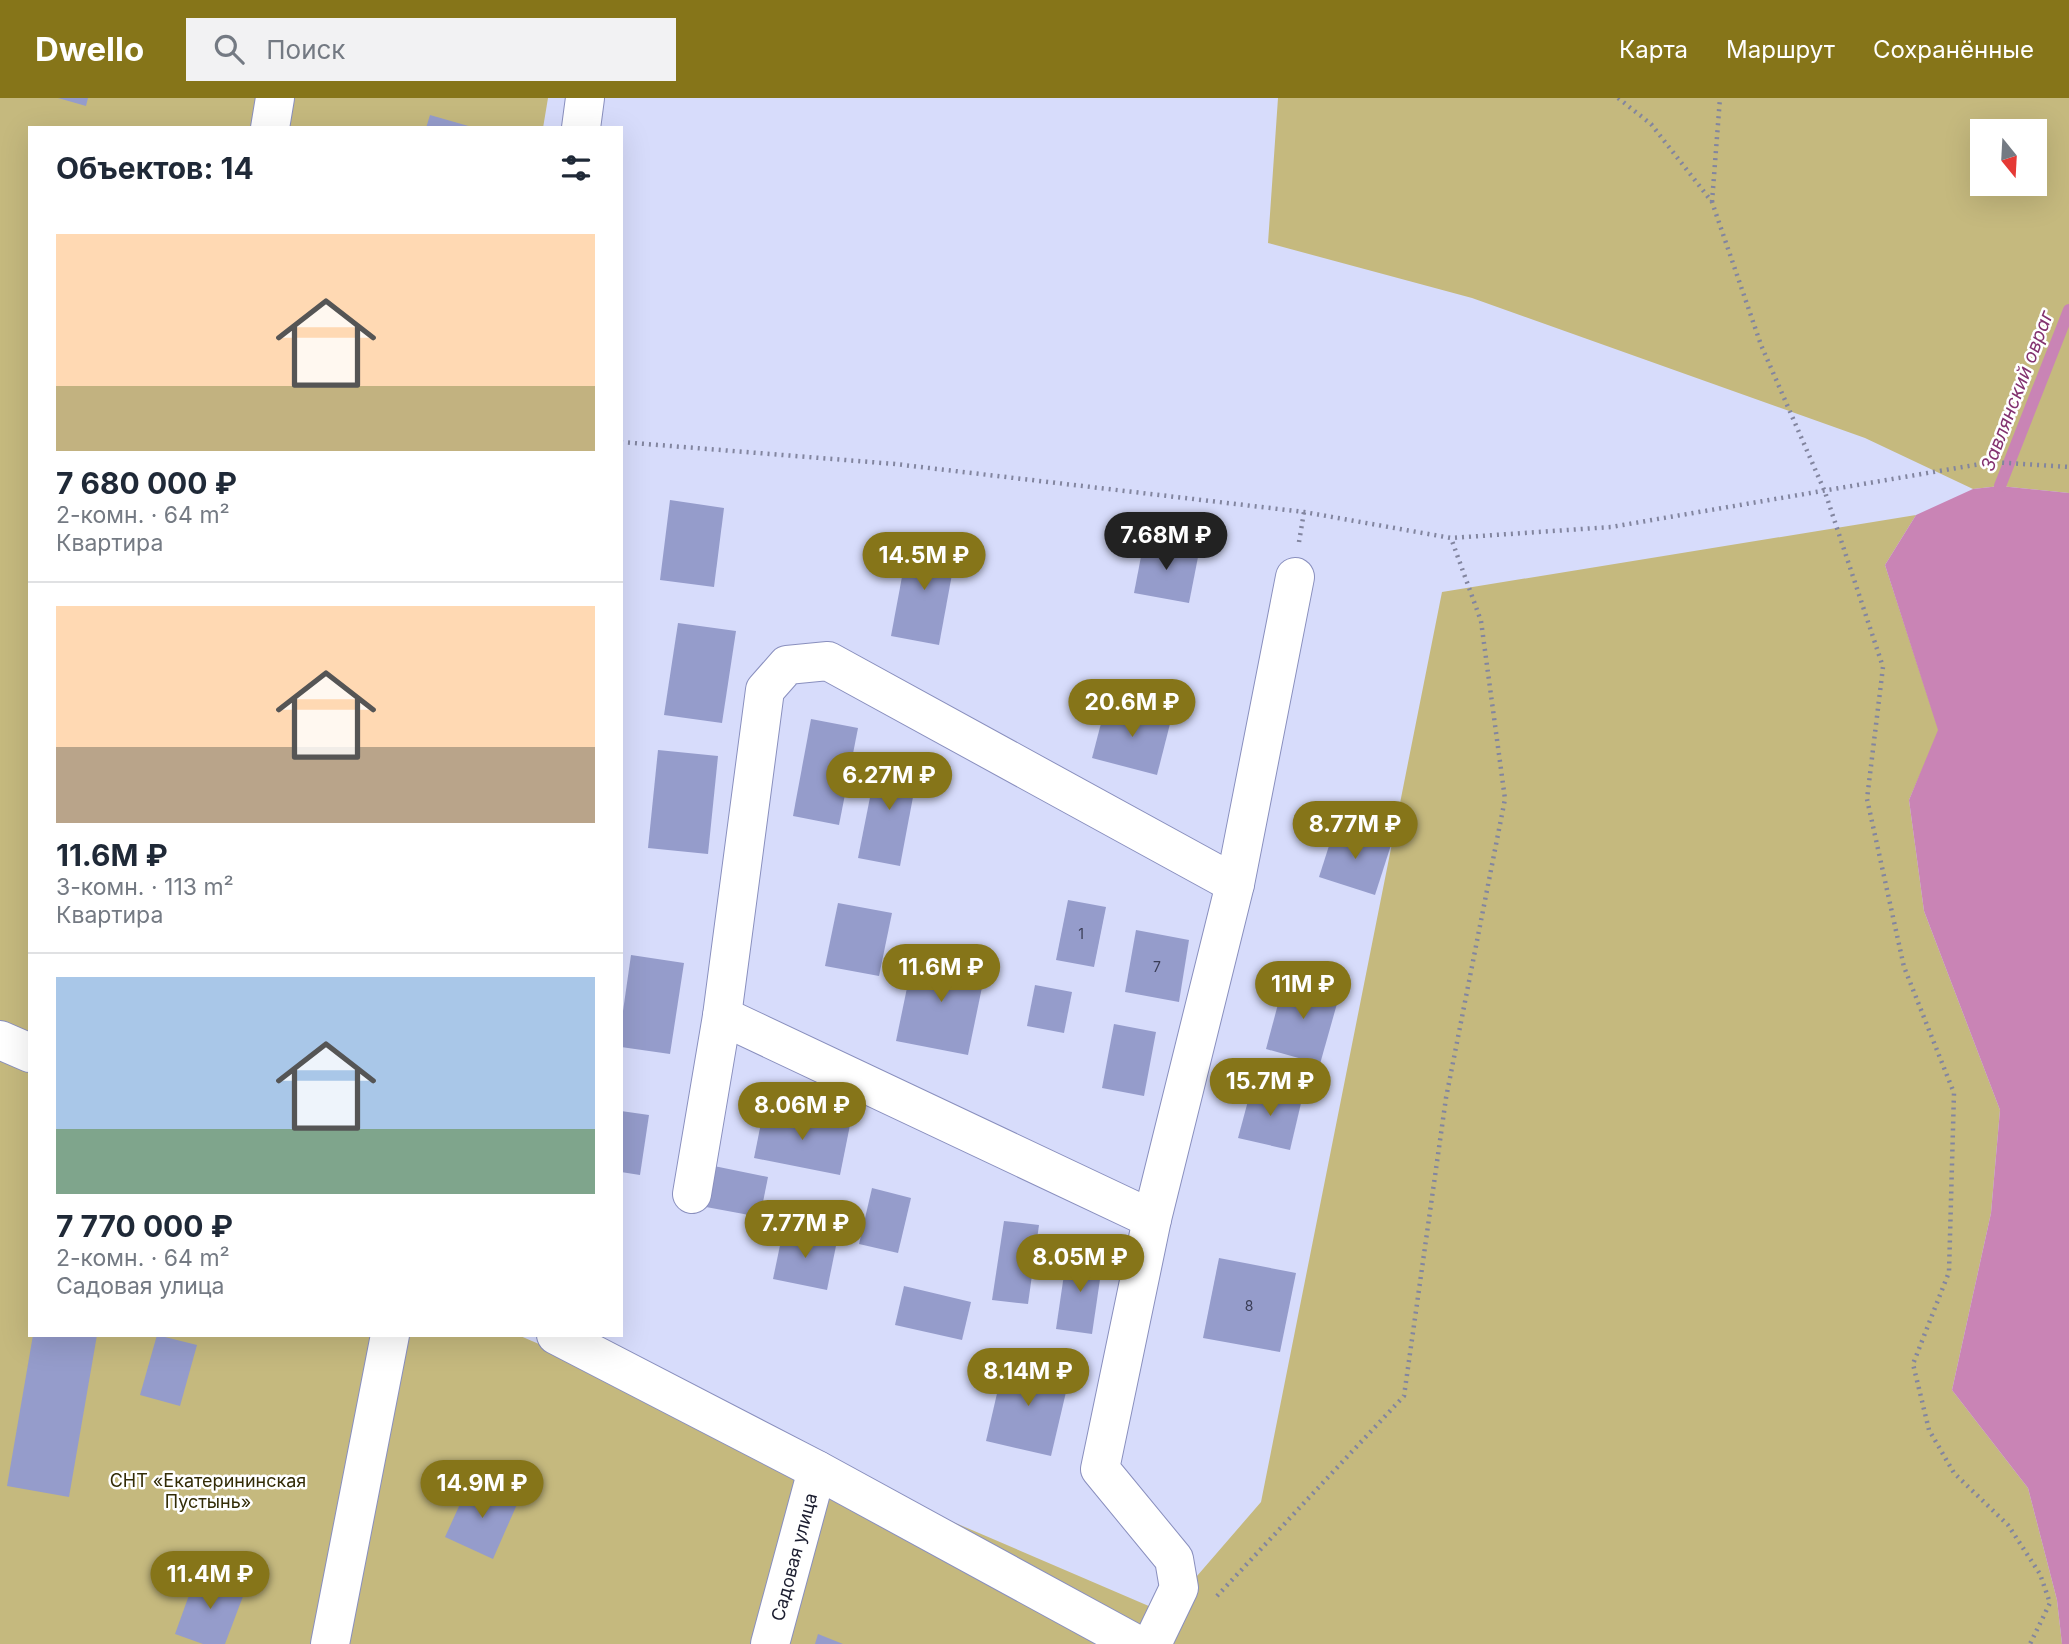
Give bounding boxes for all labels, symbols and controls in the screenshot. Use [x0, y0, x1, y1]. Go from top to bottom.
search box [186, 18, 676, 81]
text: Dwello [35, 29, 144, 69]
icon: search [210, 30, 248, 68]
text: Поиск [266, 34, 345, 65]
text: Карта [1619, 35, 1688, 64]
text: Маршрут [1726, 35, 1835, 64]
text: Сохранённые [1873, 35, 2034, 64]
north arrow [1970, 119, 2048, 196]
map controls [1970, 119, 2047, 196]
icon: filters [557, 149, 595, 187]
text: Объектов: 14 [56, 150, 254, 186]
icon: home [263, 280, 389, 406]
water label: Завлянский овраг [1976, 307, 2058, 474]
text: 7 680 000 ₽ [56, 465, 237, 501]
text: 2-комн. · 64 m² [56, 501, 230, 529]
pin: 7.68M ₽ [1101, 512, 1231, 572]
text: 7.68M ₽ [1120, 521, 1212, 549]
text: Квартира [56, 529, 163, 557]
pin: 14.5M ₽ [859, 532, 989, 592]
text: 14.5M ₽ [879, 541, 969, 569]
icon: home [263, 652, 389, 778]
pin: 20.6M ₽ [1067, 680, 1197, 739]
text: 20.6M ₽ [1084, 688, 1180, 716]
pin: 6.27M ₽ [824, 752, 954, 812]
text: 6.27M ₽ [842, 761, 936, 789]
pin: 8.77M ₽ [1290, 802, 1420, 861]
text: 8.77M ₽ [1309, 810, 1401, 838]
text: 11.6M ₽ [56, 837, 168, 873]
text: 3-комн. · 113 m² [56, 873, 234, 901]
text: Квартира [56, 901, 163, 929]
house number: 1 [1078, 925, 1084, 942]
pin: 11.6M ₽ [876, 944, 1006, 1004]
text: 11.6M ₽ [898, 953, 984, 981]
house number: 7 [1153, 958, 1161, 975]
pin: 11M ₽ [1254, 962, 1352, 1021]
text: 11M ₽ [1271, 970, 1335, 998]
icon: home [263, 1023, 389, 1149]
pin: 15.7M ₽ [1205, 1058, 1335, 1118]
text: 15.7M ₽ [1226, 1067, 1314, 1095]
pin: 8.06M ₽ [737, 1082, 867, 1142]
text: 8.06M ₽ [754, 1091, 850, 1119]
pin: 7.77M ₽ [740, 1200, 870, 1260]
text: 7 770 000 ₽ [56, 1208, 233, 1244]
text: 7.77M ₽ [761, 1209, 849, 1237]
pin: 8.05M ₽ [1015, 1234, 1145, 1294]
text: 8.05M ₽ [1032, 1243, 1128, 1271]
text: 2-комн. · 64 m² [56, 1244, 230, 1272]
text: Садовая улица [56, 1272, 224, 1300]
house number: 8 [1245, 1297, 1253, 1314]
pin: 8.14M ₽ [963, 1348, 1093, 1408]
text: 8.14M ₽ [983, 1357, 1073, 1385]
pin: 14.9M ₽ [417, 1460, 547, 1520]
text: 14.9M ₽ [437, 1469, 527, 1497]
park label: СНТ «Екатерининская Пустынь» [110, 1470, 306, 1512]
street label: Садовая улица [767, 1491, 821, 1623]
pin: 11.4M ₽ [145, 1552, 275, 1611]
text: 11.4M ₽ [166, 1560, 254, 1588]

